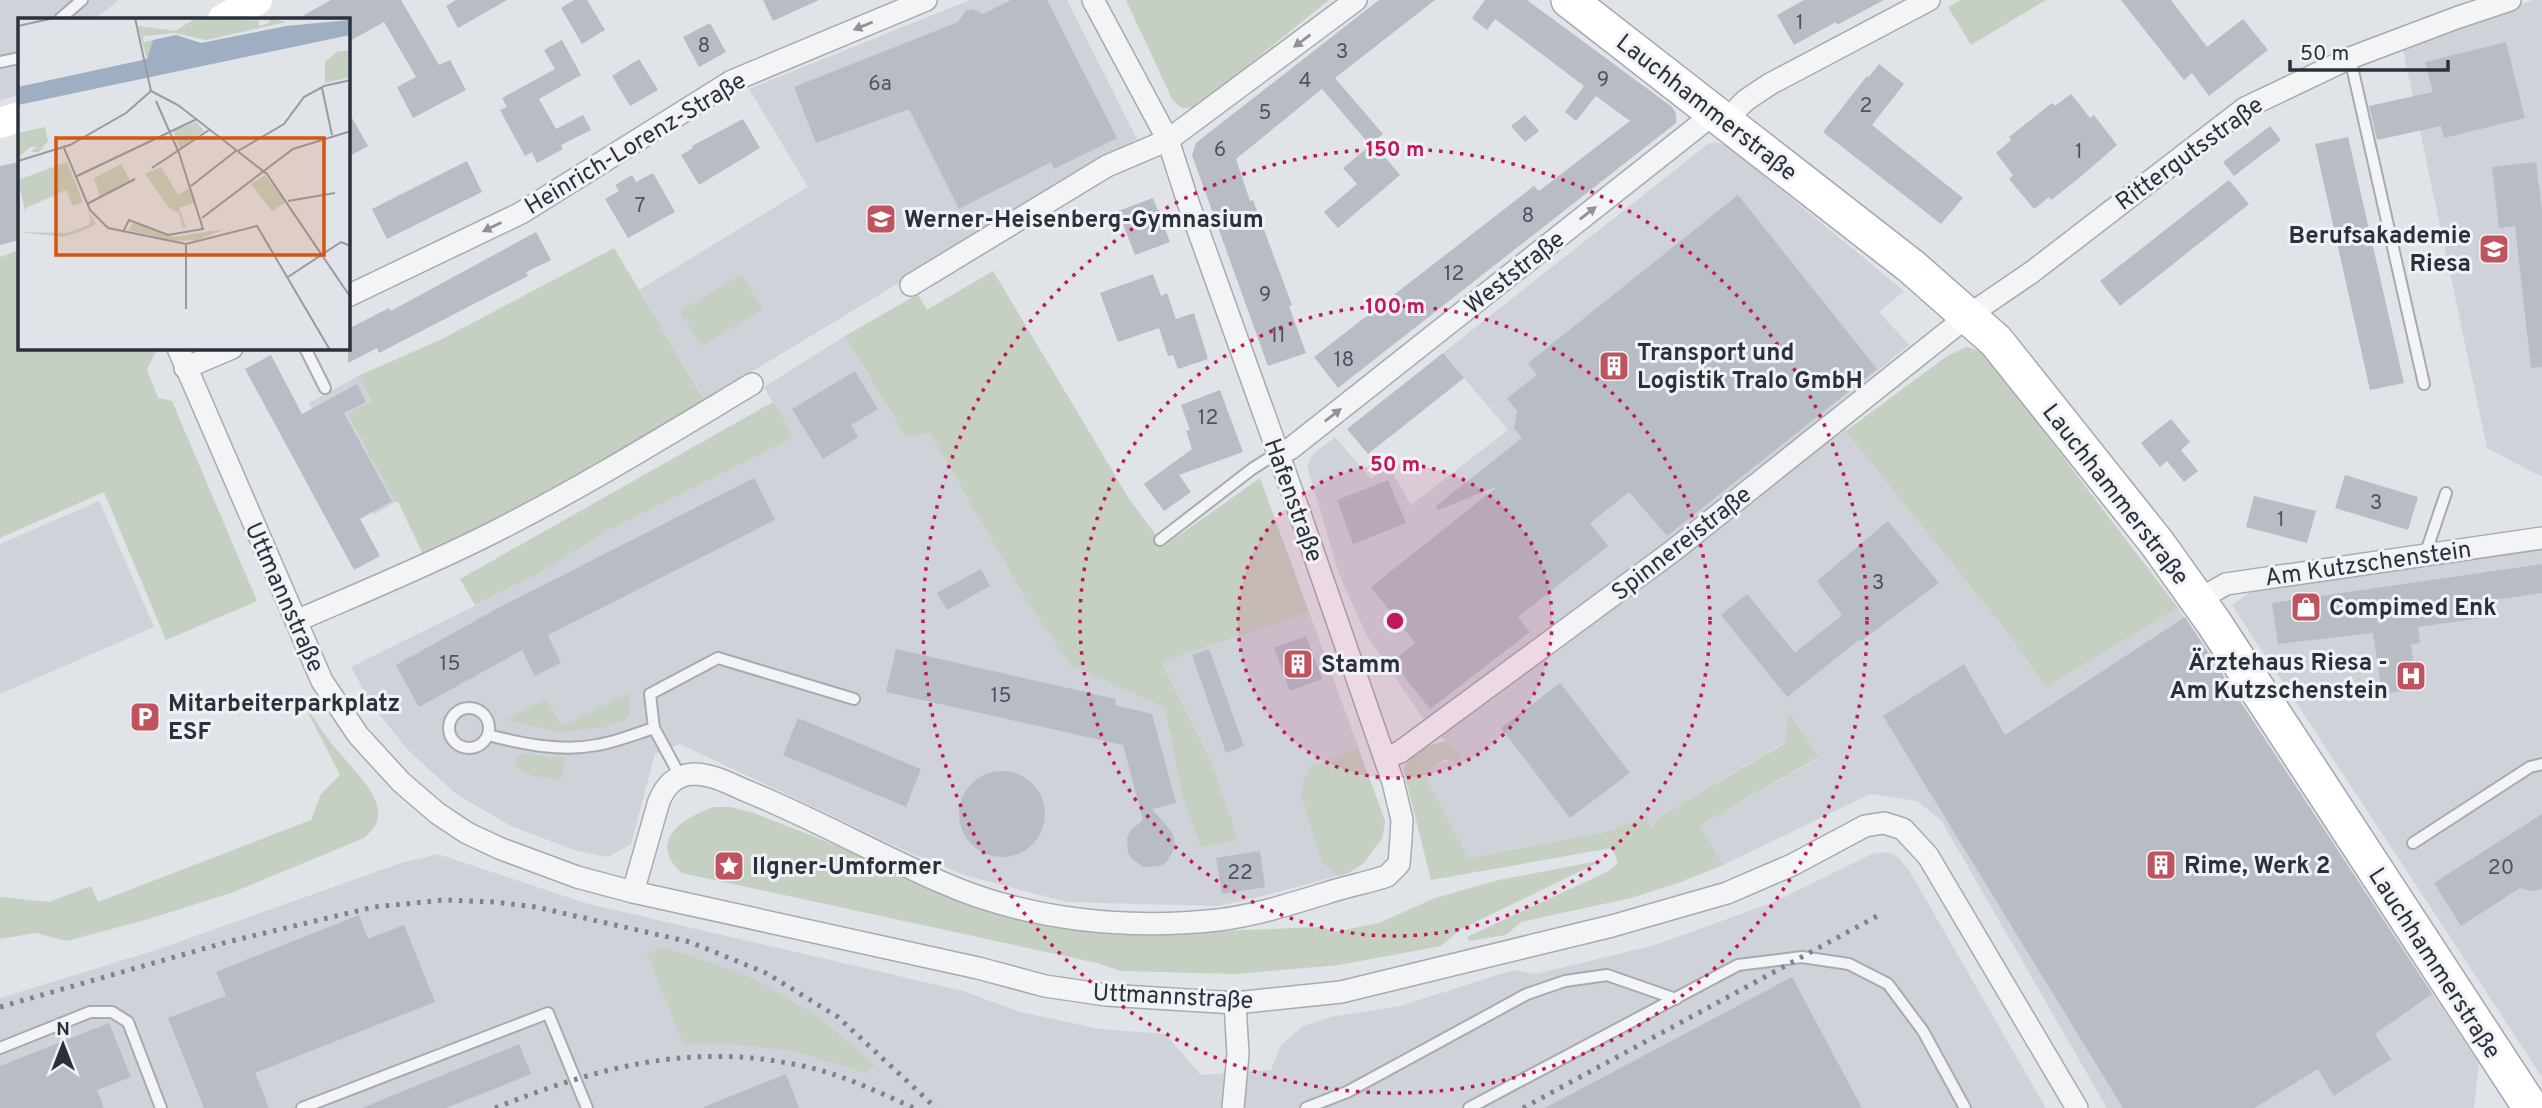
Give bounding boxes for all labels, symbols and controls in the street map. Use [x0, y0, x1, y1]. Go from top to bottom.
house number: 1 [1796, 10, 1804, 37]
inset map [18, 18, 350, 350]
one-way arrow [853, 20, 873, 32]
street label: Lauchhammerstraße [1609, 28, 1802, 189]
scale bar [2290, 28, 2448, 72]
house number: 8 [698, 33, 710, 60]
one-way arrow [1293, 33, 1311, 47]
house number: 3 [1336, 39, 1348, 66]
text: 50 m [2300, 41, 2349, 68]
street label: Heinrich-Lorenz-Straße [520, 67, 752, 223]
house number: 9 [1597, 67, 1609, 94]
house number: 4 [1298, 68, 1312, 95]
house number: 6a [868, 71, 892, 98]
street label: Rittergutsstraße [2110, 91, 2270, 218]
house number: 2 [1860, 93, 1872, 120]
house number: 5 [1258, 100, 1272, 127]
house number: 6 [1214, 137, 1226, 164]
text: 150 m [1366, 137, 1424, 164]
house number: 1 [2075, 139, 2083, 166]
house number: 7 [635, 193, 646, 220]
school or university icon: Werner-Heisenberg-Gymnasium [864, 202, 898, 236]
house number: 8 [1522, 203, 1534, 230]
place label: Werner-Heisenberg-Gymnasium [904, 206, 1264, 236]
one-way arrow [1579, 206, 1597, 221]
one-way arrow [482, 221, 502, 233]
place label: Berufsakademie Riesa [2289, 222, 2471, 280]
street label: Weststraße [1459, 225, 1571, 322]
school or university icon: Berufsakademie Riesa [2477, 232, 2511, 266]
house number: 12 [1444, 261, 1464, 288]
house number: 9 [1259, 282, 1271, 309]
text: 100 m [1365, 294, 1425, 321]
house number: 11 [1270, 323, 1286, 350]
place label: Transport und Logistik Tralo GmbH [1637, 339, 1863, 397]
house number: 18 [1334, 347, 1354, 374]
building icon: Transport und Logistik Tralo GmbH [1597, 349, 1631, 383]
street label: Lauchhammerstraße [2034, 399, 2195, 592]
house number: 12 [1198, 405, 1218, 432]
one-way arrow [1323, 407, 1341, 422]
street label: Hafenstraße [1256, 435, 1328, 567]
text: 50 m [1370, 452, 1420, 479]
street label: Spinnereistraße [1606, 481, 1758, 609]
house number: 3 [2370, 490, 2382, 517]
house number: 1 [2277, 507, 2285, 534]
street label: Uttmannstraße [237, 518, 330, 677]
street label: Am Kutzschenstein [2263, 536, 2473, 594]
house number: 3 [1872, 570, 1884, 597]
shop icon: Compimed Enk [2289, 590, 2323, 624]
place label: Compimed Enk [2329, 594, 2497, 624]
centre of rings [1383, 609, 1407, 633]
building icon: Stamm [1281, 647, 1315, 681]
place label: Ärztehaus Riesa - Am Kutzschenstein [2169, 647, 2388, 707]
house number: 15 [440, 651, 460, 678]
place label: Stamm [1321, 651, 1400, 681]
hospital icon: Ärztehaus Riesa - Am Kutzschenstein [2394, 659, 2428, 693]
house number: 15 [991, 683, 1011, 710]
place label: Mitarbeiterparkplatz ESF [168, 690, 400, 748]
parking icon: Mitarbeiterparkplatz ESF [128, 700, 162, 734]
building icon: Rime, Werk 2 [2144, 848, 2178, 882]
place icon: Ilgner-Umformer [712, 849, 746, 883]
place label: Rime, Werk 2 [2184, 852, 2330, 882]
place label: Ilgner-Umformer [752, 853, 942, 883]
house number: 20 [2488, 855, 2514, 882]
house number: 22 [1227, 860, 1253, 887]
street label: Lauchhammerstraße [2360, 863, 2506, 1065]
street label: Uttmannstraße [1092, 979, 1254, 1017]
north arrow [28, 1010, 98, 1080]
text: N [56, 1018, 70, 1042]

